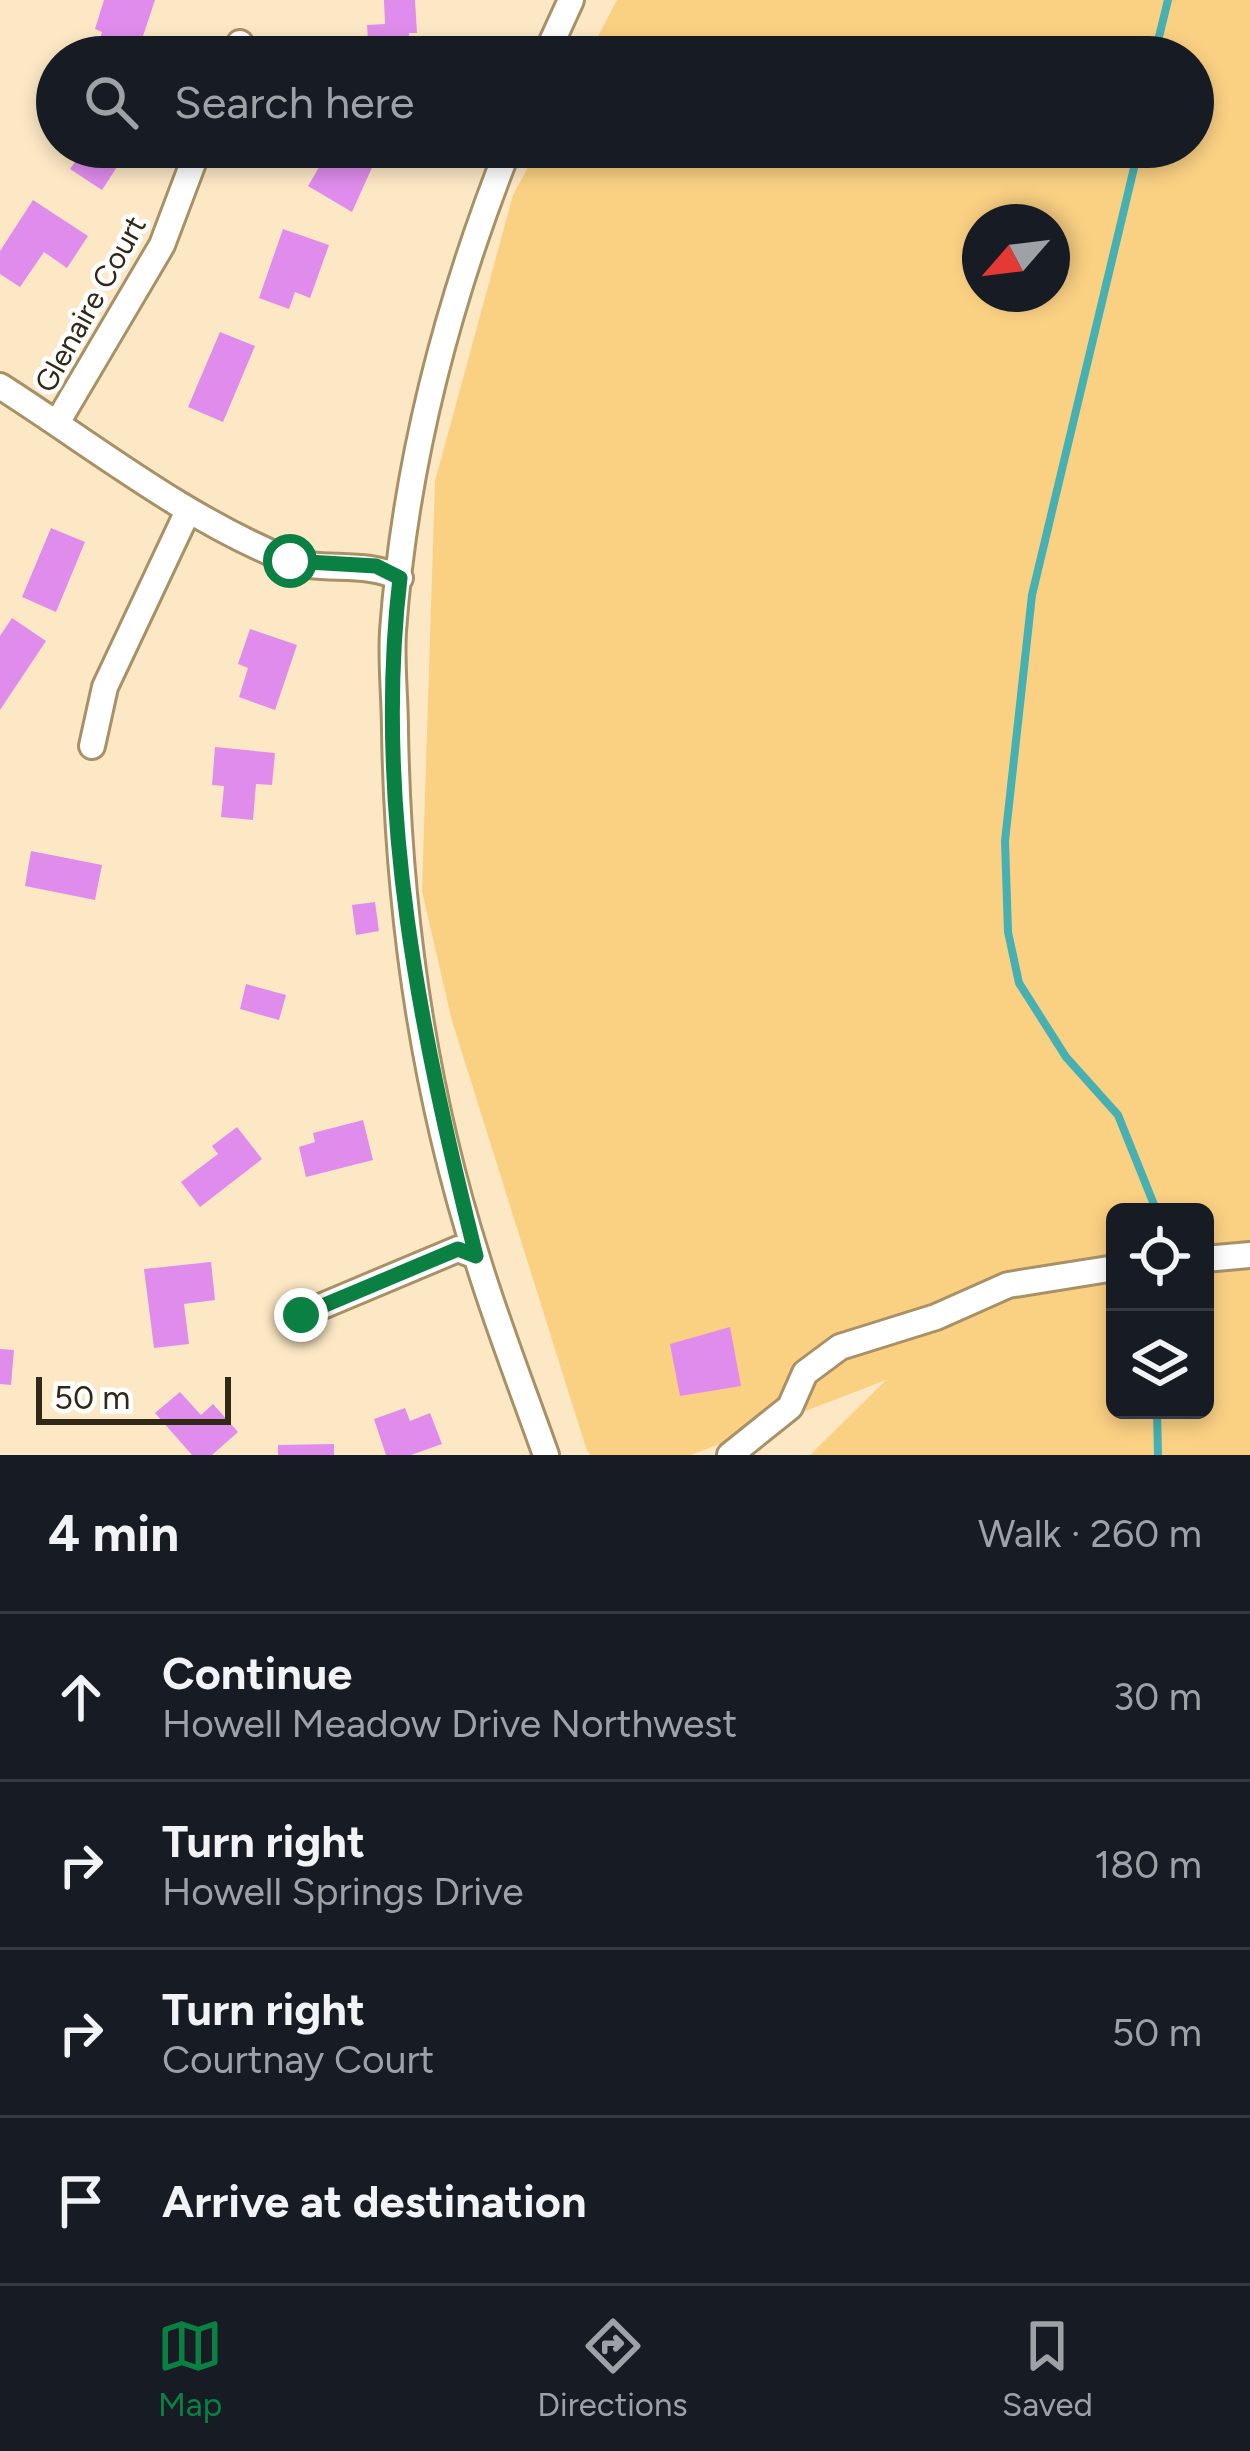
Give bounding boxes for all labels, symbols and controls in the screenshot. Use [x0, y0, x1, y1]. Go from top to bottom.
search box [36, 36, 1214, 168]
icon: search [78, 69, 144, 135]
text: Search here [174, 75, 414, 129]
north arrow [962, 204, 1070, 312]
street label: Glenaire Court [26, 209, 154, 399]
route start [263, 534, 317, 588]
map controls [1106, 1203, 1214, 1419]
button: locate [1106, 1203, 1214, 1311]
route end [274, 1288, 328, 1342]
button: layers [1106, 1311, 1214, 1419]
scale bar [36, 1371, 231, 1424]
text: 50 m [54, 1378, 130, 1417]
text: 4 min [48, 1503, 179, 1564]
text: Walk · 260 m [978, 1510, 1202, 1557]
text: Continue [162, 1646, 352, 1700]
icon: ahead [48, 1664, 114, 1730]
text: 30 m [1113, 1673, 1202, 1720]
text: Howell Meadow Drive Northwest [162, 1700, 737, 1747]
text: Turn right [162, 1814, 365, 1868]
icon: right [48, 1832, 114, 1898]
text: 180 m [1094, 1841, 1202, 1888]
text: Howell Springs Drive [162, 1868, 523, 1915]
text: Turn right [162, 1982, 365, 2036]
icon: right [48, 2000, 114, 2066]
text: 50 m [1112, 2009, 1202, 2056]
text: Courtnay Court [162, 2036, 434, 2083]
icon: arrive [48, 2168, 114, 2234]
text: Arrive at destination [162, 2174, 586, 2228]
tab: Map [157, 2313, 223, 2424]
tab: Directions [537, 2313, 688, 2424]
tab: Saved [1002, 2313, 1093, 2424]

